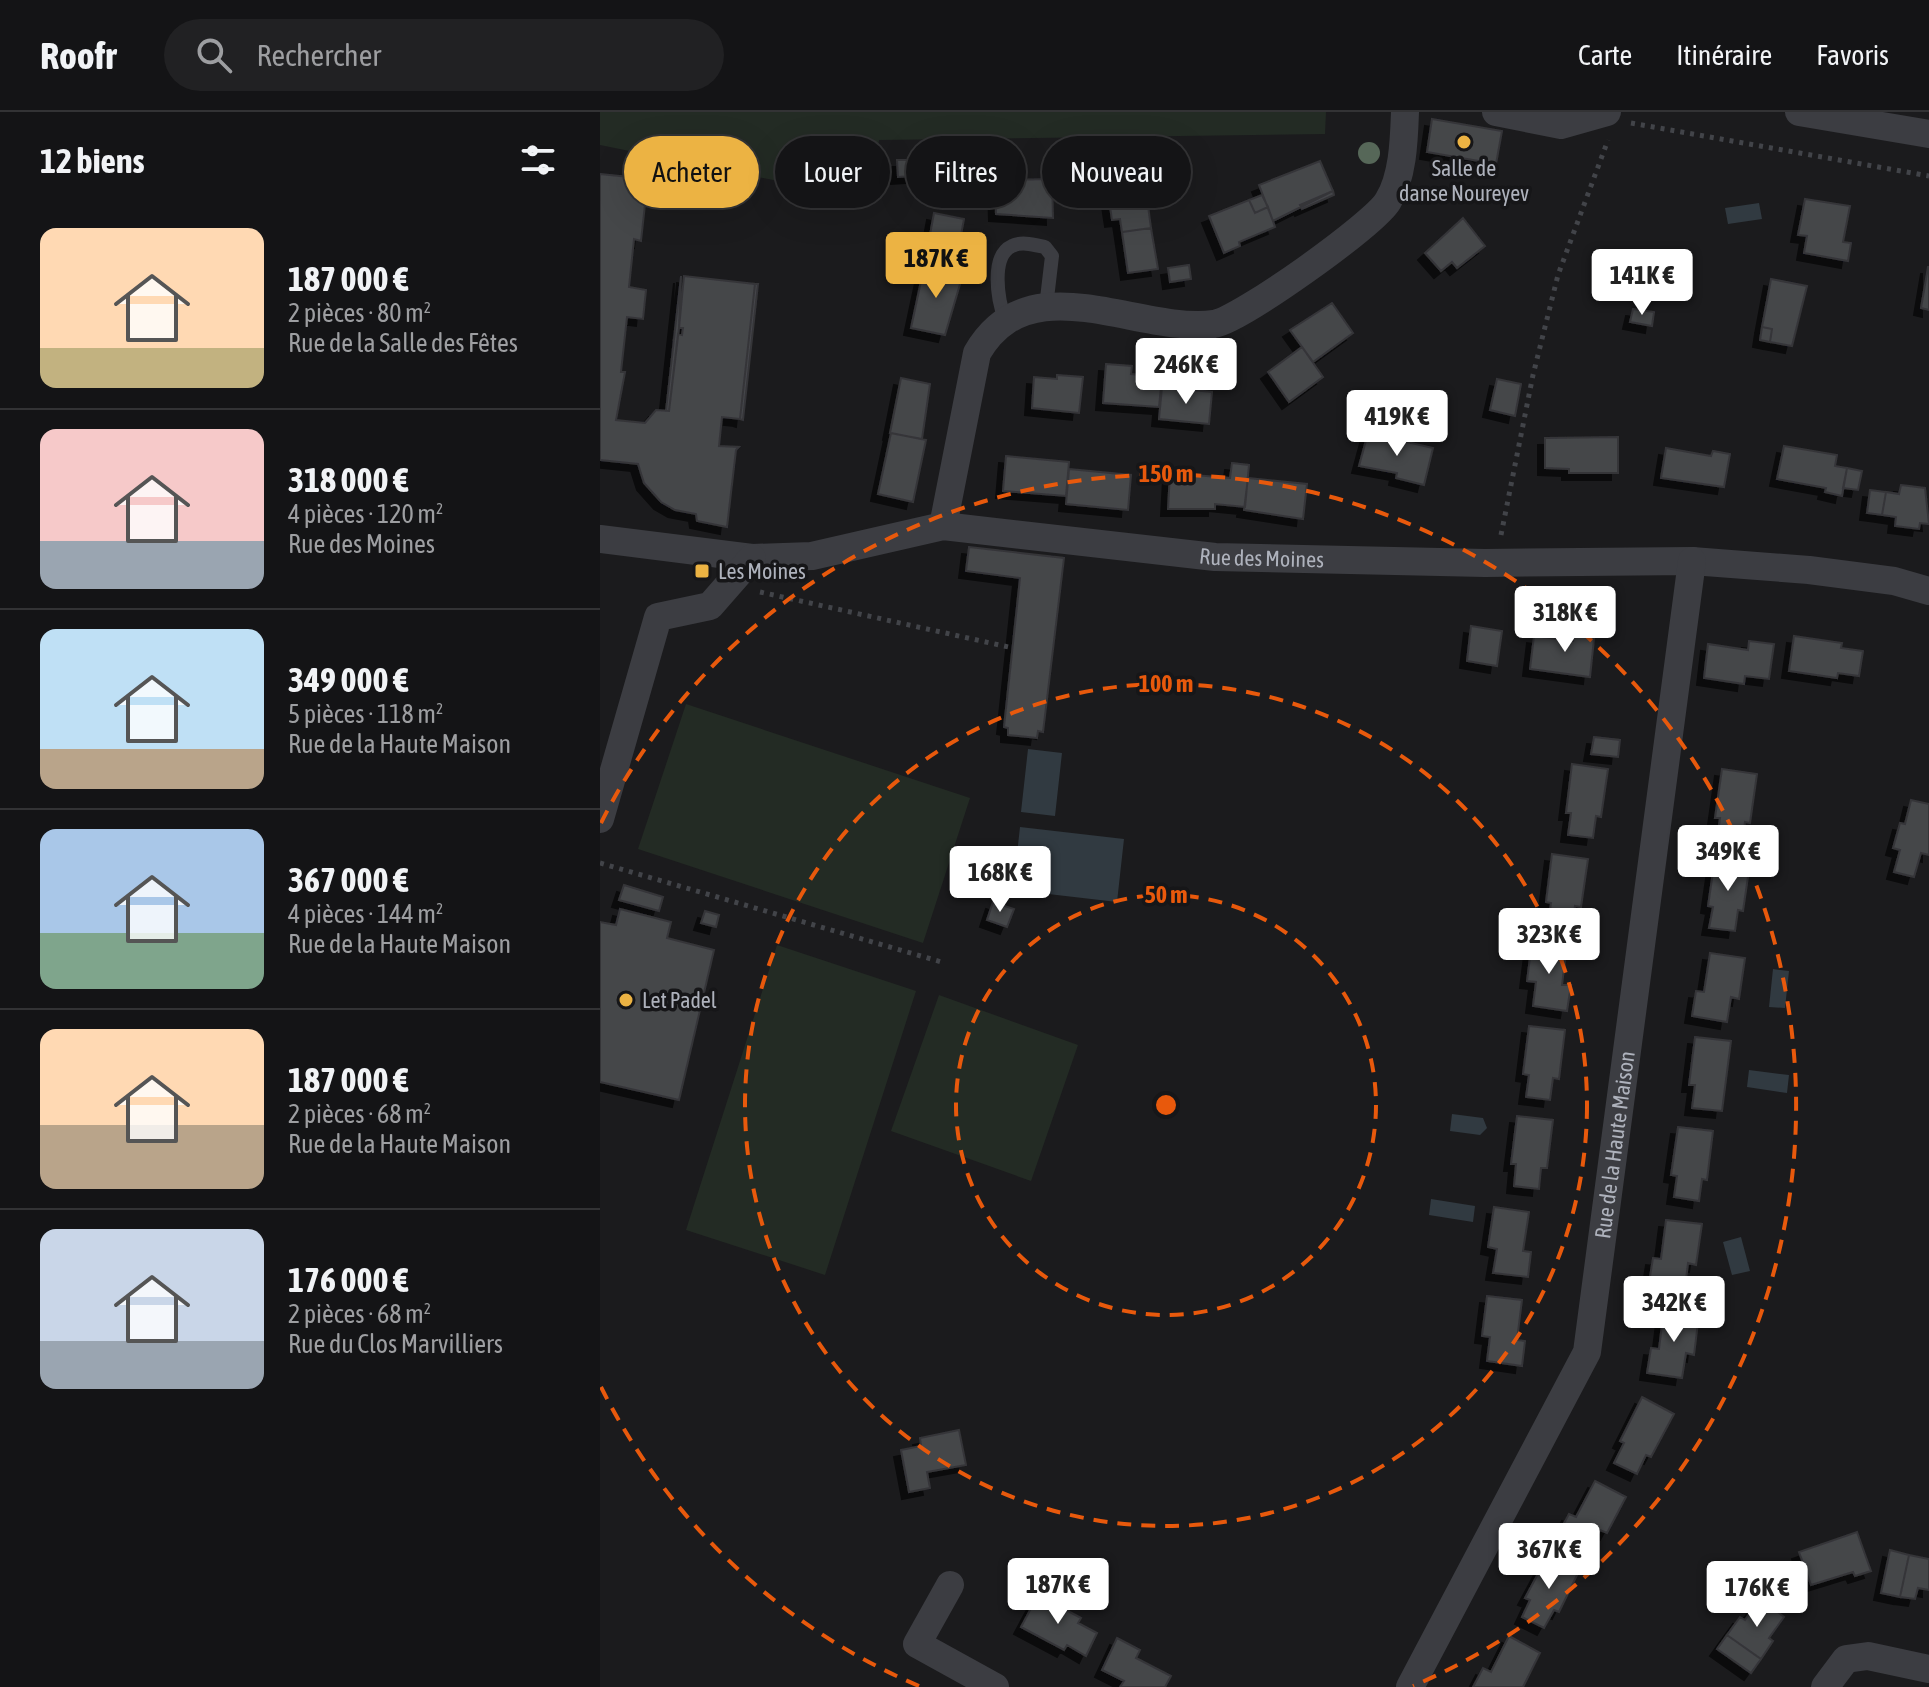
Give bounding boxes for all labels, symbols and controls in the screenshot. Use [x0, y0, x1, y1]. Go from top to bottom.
search box [164, 19, 724, 91]
icon: search [192, 33, 236, 77]
text: Roofr [40, 34, 116, 77]
text: Rechercher [256, 38, 381, 72]
text: Carte [1578, 39, 1632, 71]
text: Itinéraire [1676, 39, 1772, 71]
text: Favoris [1816, 39, 1889, 71]
marker: Salle de danse Noureyev [1455, 133, 1473, 151]
chip: Acheter [624, 136, 759, 208]
chip: Louer [775, 136, 890, 208]
chip: Filtres [906, 136, 1026, 208]
chip: Nouveau [1042, 136, 1191, 208]
icon: filters [516, 138, 560, 182]
text: 12 biens [40, 141, 144, 180]
place label: Salle de danse Noureyev [1399, 155, 1529, 206]
pin: 187K € [871, 232, 1001, 300]
text: 187K € [904, 243, 968, 273]
pin: 141K € [1577, 249, 1707, 317]
text: 187 000 € [288, 259, 409, 298]
icon: home [104, 260, 200, 356]
text: 141K € [1610, 260, 1674, 290]
text: 2 pièces · 80 m² [288, 298, 431, 328]
text: Rue de la Salle des Fêtes [288, 328, 518, 358]
pin: 246K € [1121, 338, 1251, 406]
text: 246K € [1154, 349, 1218, 379]
pin: 419K € [1332, 390, 1462, 458]
text: 419K € [1365, 401, 1429, 431]
text: 318 000 € [288, 460, 409, 499]
text: 150 m [1139, 460, 1193, 487]
icon: home [104, 461, 200, 557]
text: 4 pièces · 120 m² [288, 499, 443, 529]
text: Rue des Moines [288, 529, 435, 559]
street label: Rue des Moines [1198, 542, 1324, 572]
place label: Les Moines [718, 558, 806, 584]
marker: Les Moines [693, 562, 711, 580]
pin: 318K € [1500, 586, 1630, 654]
text: 318K € [1533, 597, 1597, 627]
text: 349 000 € [288, 660, 409, 699]
icon: home [104, 661, 200, 757]
text: 100 m [1139, 670, 1193, 697]
text: 5 pièces · 118 m² [288, 699, 443, 729]
text: Rue de la Haute Maison [288, 729, 511, 759]
pin: 349K € [1663, 825, 1793, 893]
text: 349K € [1696, 836, 1760, 866]
pin: 168K € [935, 846, 1065, 914]
text: 168K € [968, 857, 1032, 887]
text: 367 000 € [288, 860, 409, 899]
icon: home [104, 861, 200, 957]
text: 50 m [1144, 881, 1188, 908]
text: 4 pièces · 144 m² [288, 899, 443, 929]
pin: 323K € [1484, 908, 1614, 976]
text: 323K € [1517, 919, 1581, 949]
text: Rue de la Haute Maison [288, 929, 511, 959]
place label: Let Padel [642, 987, 717, 1013]
marker: Let Padel [617, 991, 635, 1009]
street label: Rue de la Haute Maison [1589, 1049, 1640, 1240]
text: 187 000 € [288, 1060, 409, 1099]
icon: home [104, 1061, 200, 1157]
centre of rings [1152, 1091, 1180, 1119]
text: 2 pièces · 68 m² [288, 1099, 431, 1129]
text: Rue de la Haute Maison [288, 1129, 511, 1159]
text: 176 000 € [288, 1260, 409, 1299]
icon: home [104, 1261, 200, 1357]
pin: 342K € [1609, 1276, 1739, 1344]
text: 342K € [1642, 1287, 1706, 1317]
text: 2 pièces · 68 m² [288, 1299, 431, 1329]
text: Rue du Clos Marvilliers [288, 1329, 503, 1359]
pin: 367K € [1484, 1523, 1614, 1591]
text: 367K € [1517, 1534, 1581, 1564]
pin: 187K € [993, 1558, 1123, 1626]
pin: 176K € [1692, 1561, 1822, 1629]
text: 187K € [1026, 1569, 1090, 1599]
text: 176K € [1725, 1572, 1789, 1602]

